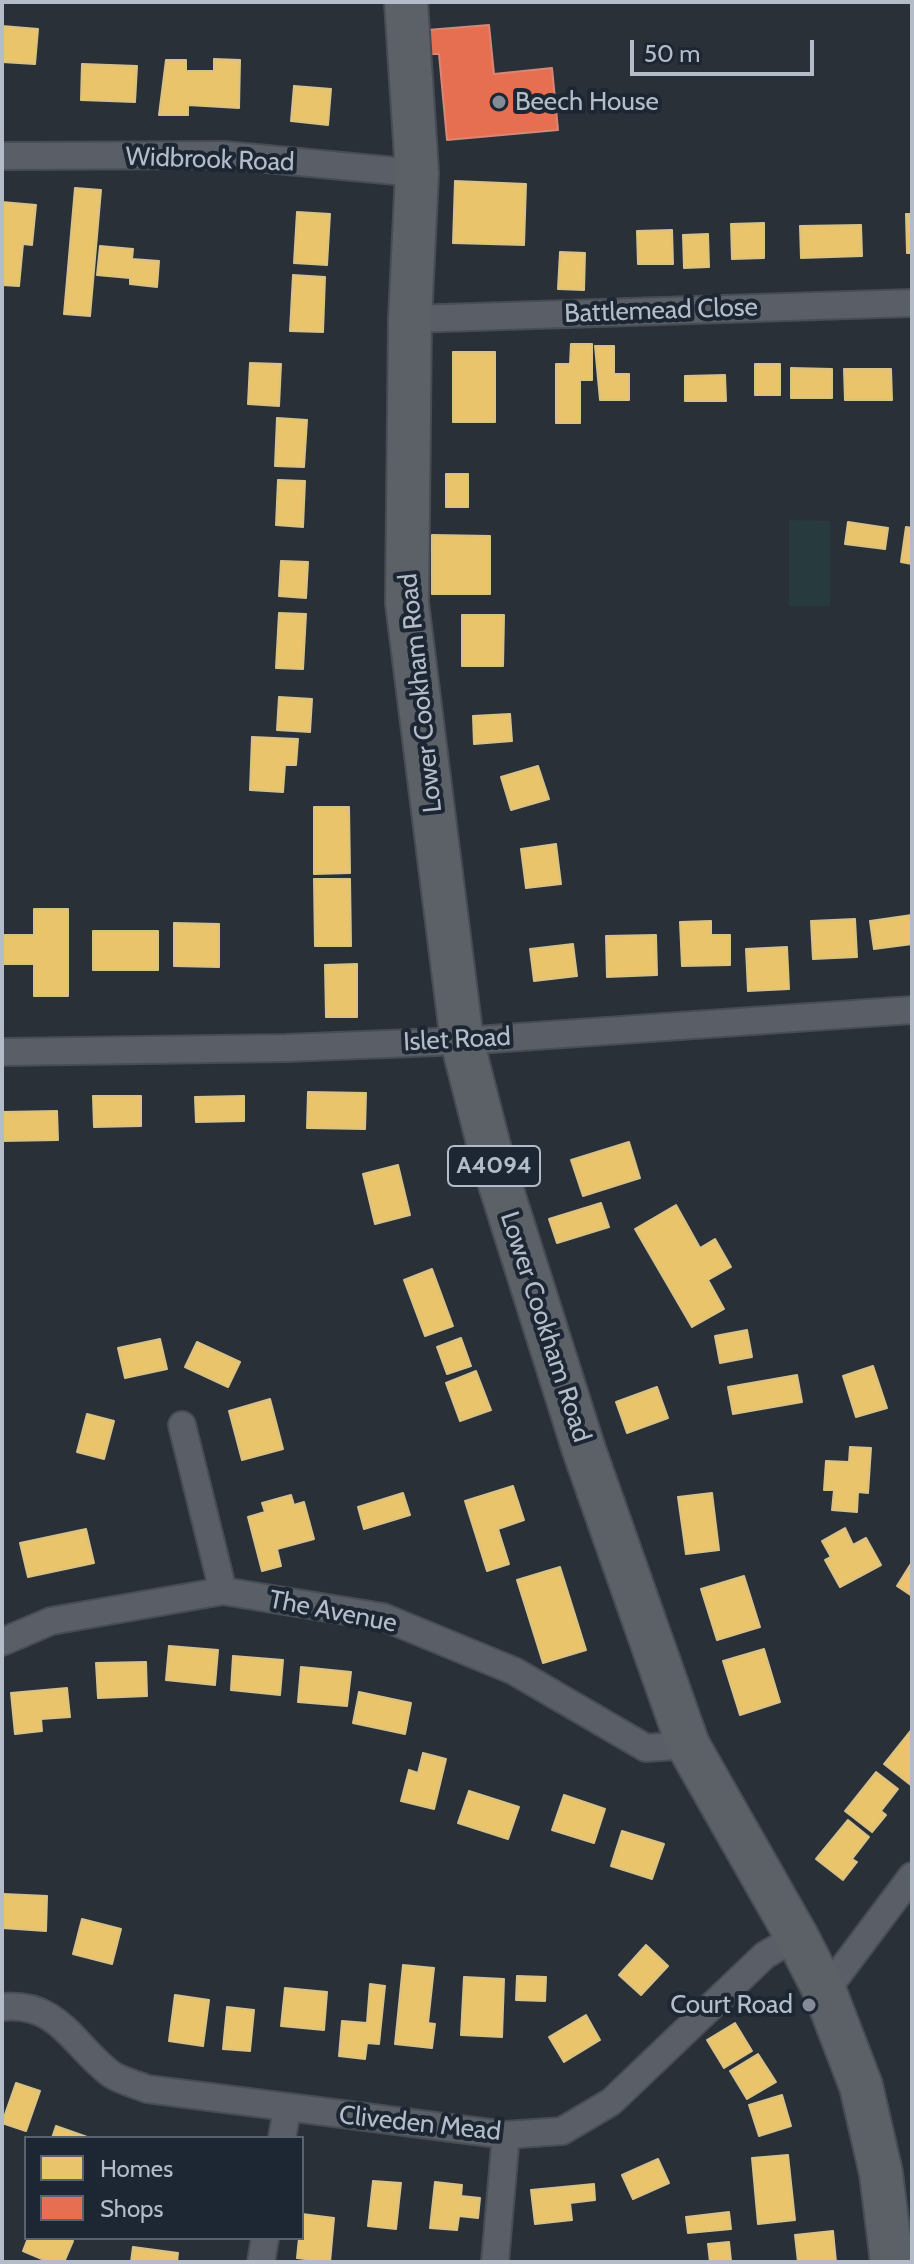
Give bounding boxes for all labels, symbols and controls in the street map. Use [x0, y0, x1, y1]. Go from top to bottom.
scale bar [634, 24, 818, 74]
text: 50 m [644, 39, 700, 68]
place label: Beech House [515, 86, 659, 118]
marker: Beech House [490, 93, 508, 111]
street label: Widbrook Road [125, 141, 295, 179]
street label: Battlemead Close [564, 292, 758, 330]
street label: Lower Cookham Road [393, 572, 449, 814]
street label: Islet Road [403, 1022, 511, 1058]
road number: A4094 [448, 1146, 540, 1186]
street label: Lower Cookham Road [493, 1208, 597, 1446]
street label: The Avenue [267, 1584, 399, 1640]
place label: Court Road [670, 1989, 793, 2021]
marker: Court Road [800, 1996, 818, 2014]
street label: Cliveden Mead [337, 2100, 503, 2148]
legend [24, 2136, 304, 2240]
text: Homes [100, 2154, 173, 2183]
text: Shops [100, 2194, 163, 2223]

